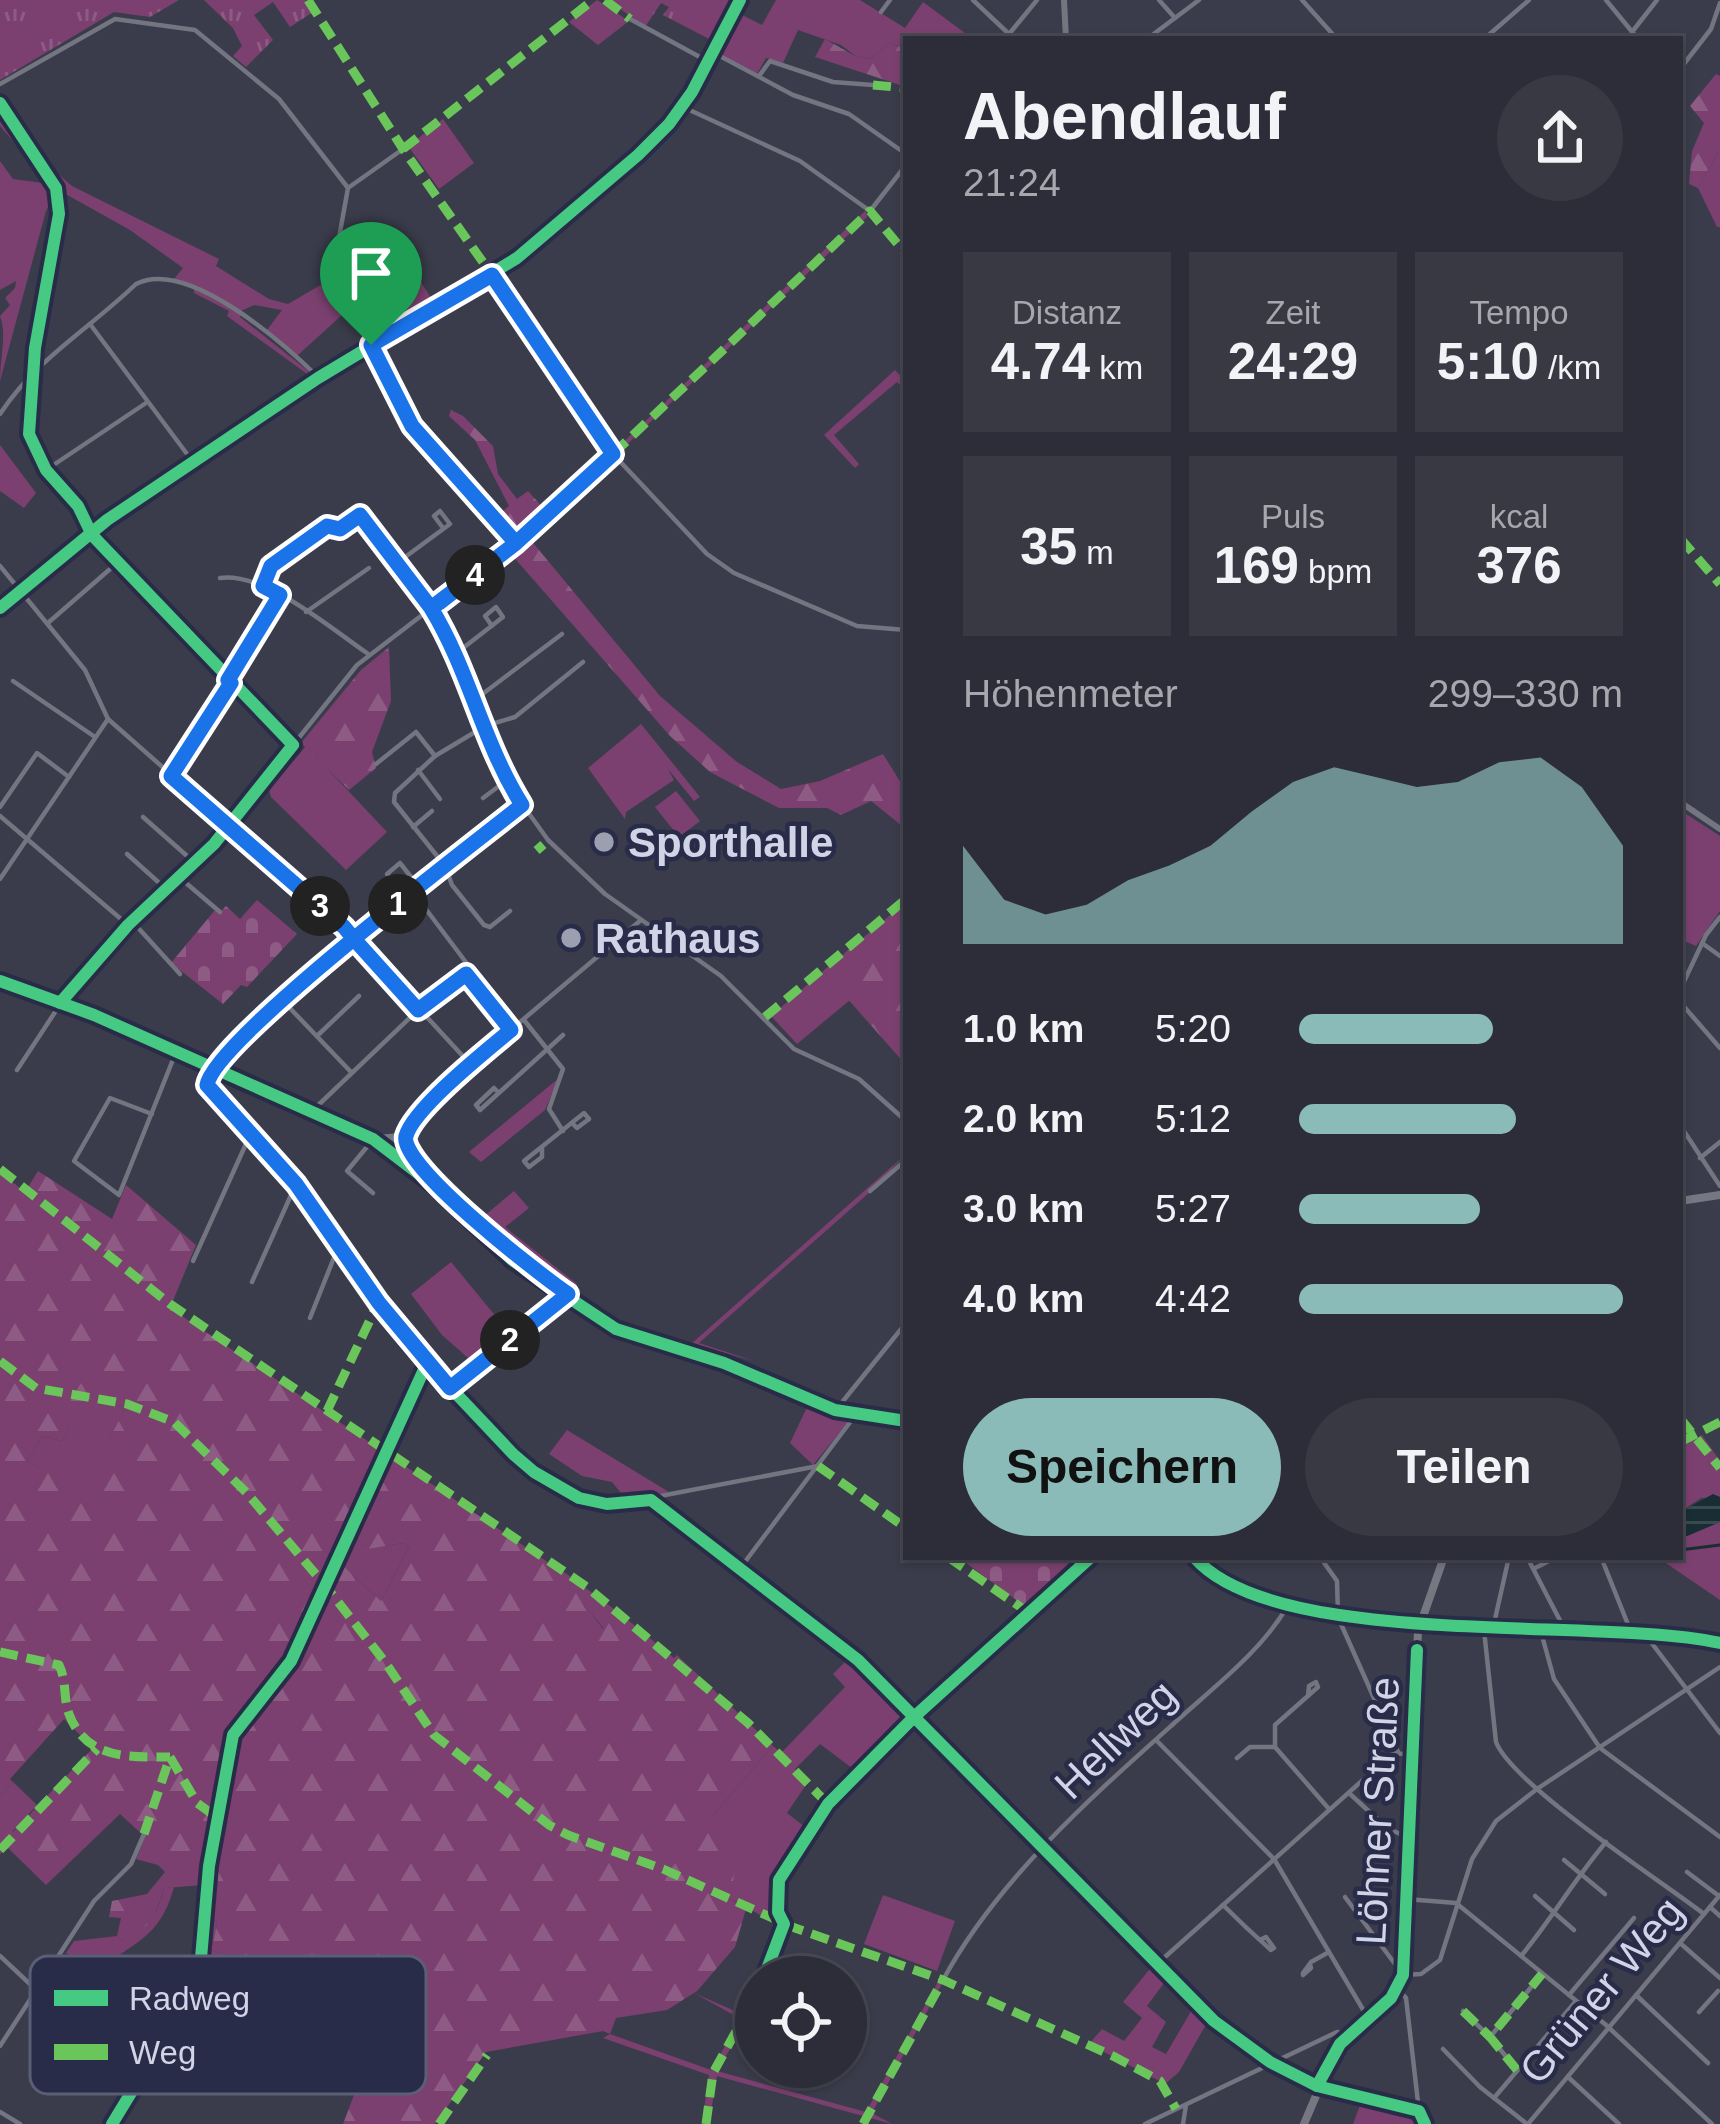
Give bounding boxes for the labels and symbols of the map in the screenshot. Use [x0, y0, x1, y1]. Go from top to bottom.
pin [320, 222, 422, 345]
pin: 4 [445, 545, 505, 605]
place label: Sporthalle [628, 819, 833, 866]
marker: Sporthalle [591, 829, 617, 855]
pin: 1 [368, 874, 428, 934]
pin: 3 [290, 876, 350, 936]
place label: Rathaus [595, 915, 761, 962]
marker: Rathaus [558, 925, 584, 951]
pin: 2 [480, 1310, 540, 1370]
street label: Hellweg [1045, 1671, 1185, 1808]
street label: Löhner Straße [1347, 1676, 1408, 1946]
street label: Grüner Weg [1510, 1888, 1693, 2093]
legend [30, 1956, 426, 2094]
text: Radweg [129, 1980, 250, 2017]
text: Weg [129, 2034, 196, 2071]

